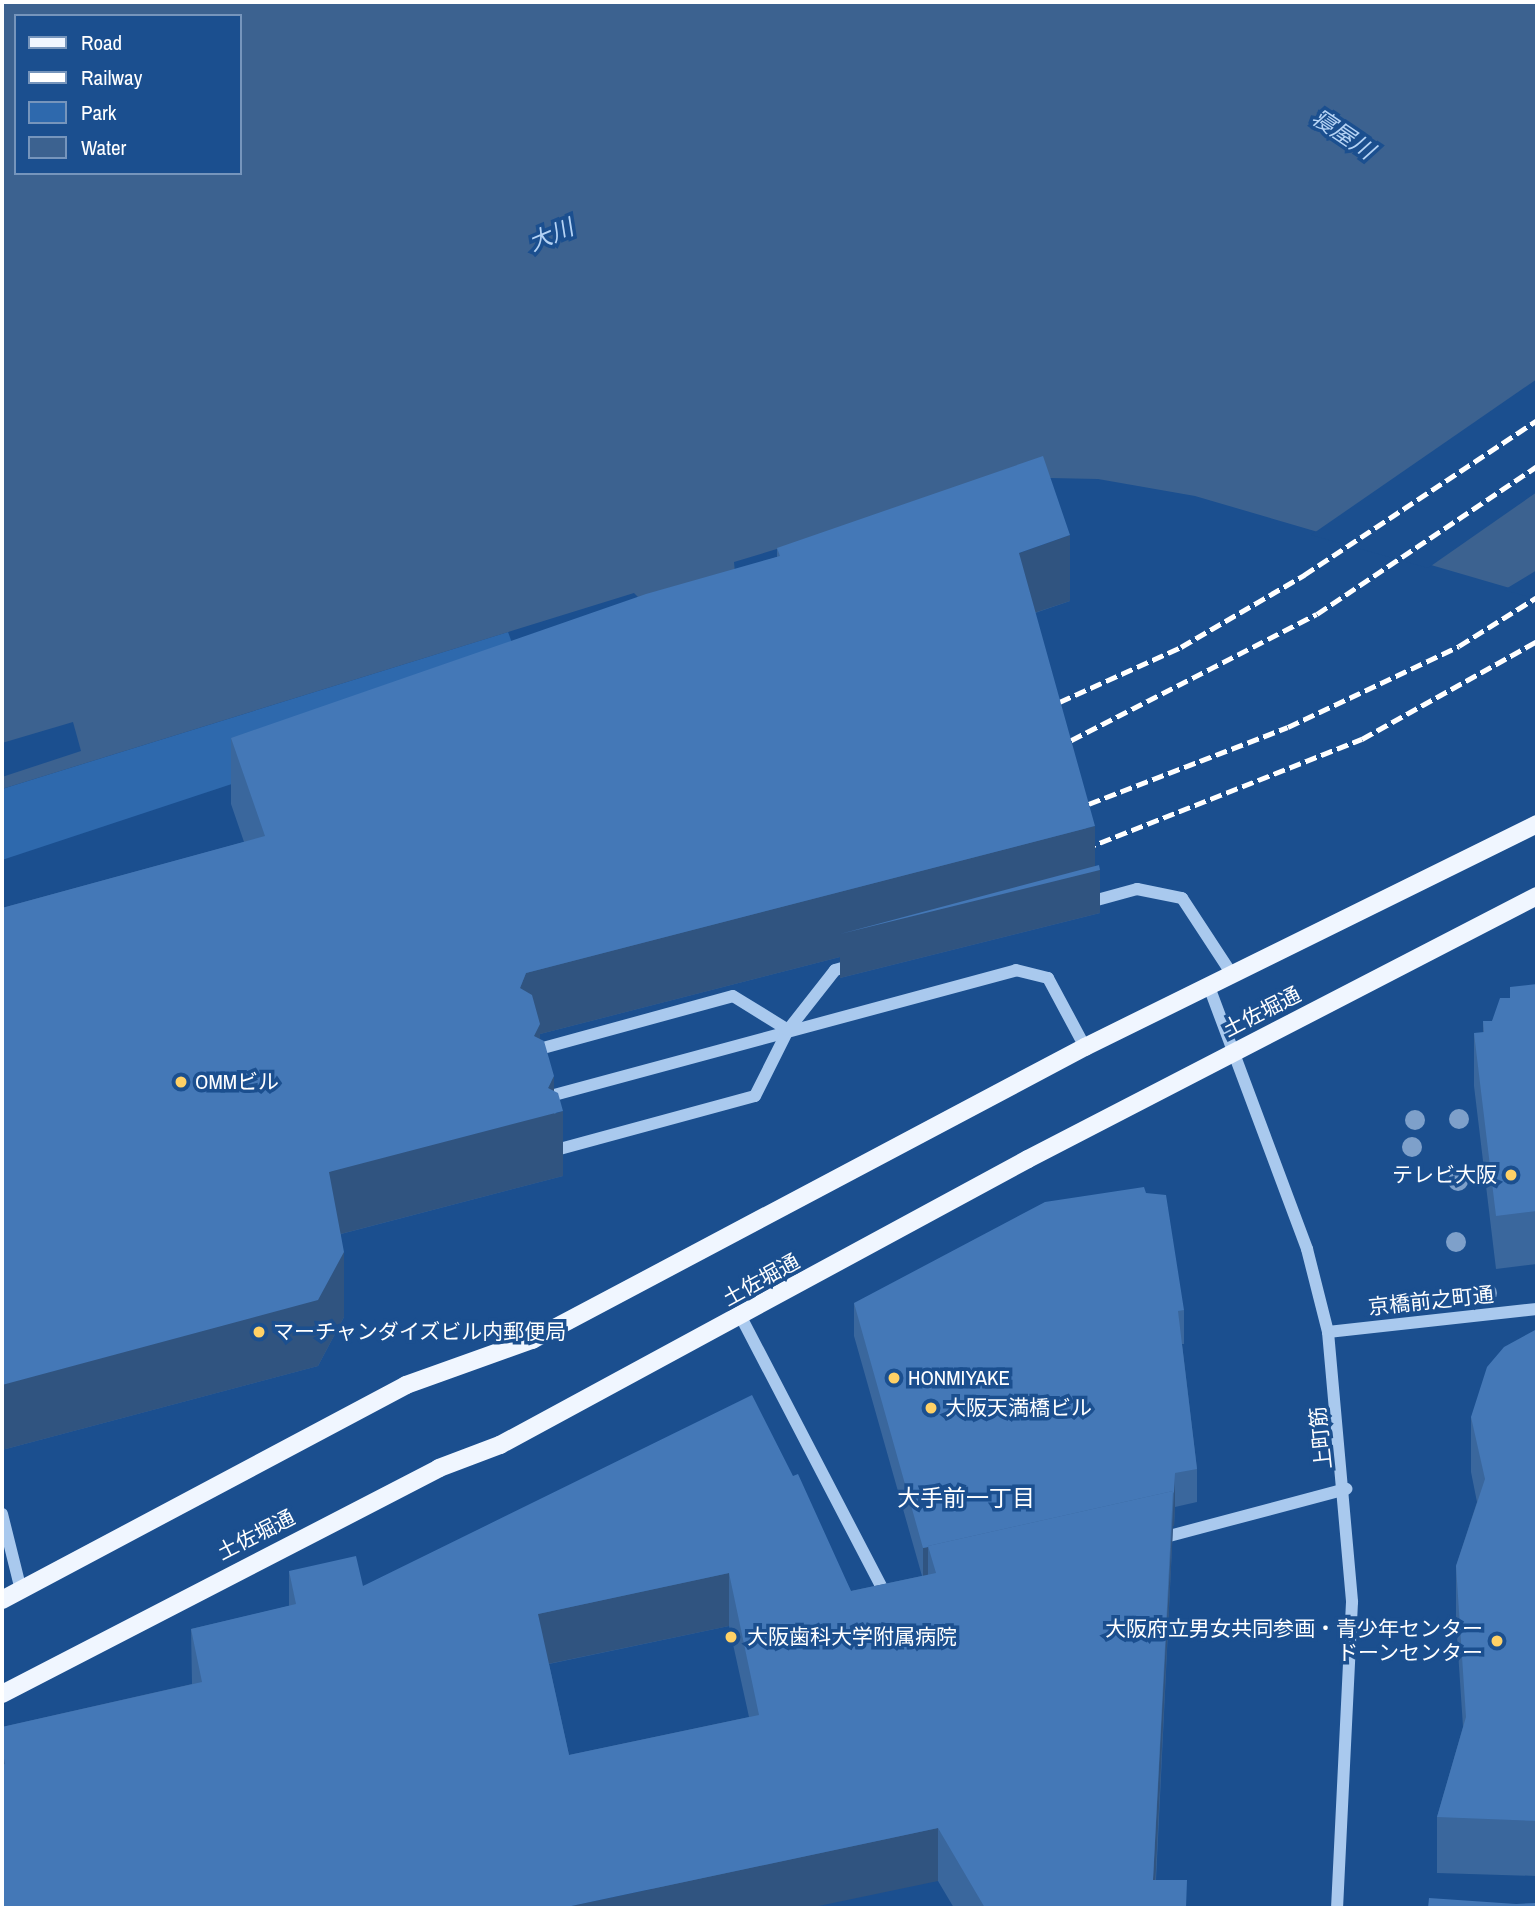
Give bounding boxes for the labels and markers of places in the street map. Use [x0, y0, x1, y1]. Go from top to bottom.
place label: OMMビル [195, 1069, 279, 1095]
marker: OMMビル [173, 1074, 189, 1090]
place label: テレビ大阪 [1392, 1162, 1497, 1188]
marker: テレビ大阪 [1503, 1167, 1519, 1183]
place label: マーチャンダイズビル内郵便局 [273, 1319, 567, 1345]
marker: マーチャンダイズビル内郵便局 [251, 1324, 267, 1340]
place label: HONMIYAKE [908, 1365, 1010, 1391]
marker: HONMIYAKE [886, 1370, 902, 1386]
place label: 大阪天満橋ビル [945, 1395, 1092, 1421]
marker: 大阪天満橋ビル [923, 1400, 939, 1416]
place label: 大阪府立男女共同参画・青少年センター ドーンセンター [1105, 1616, 1483, 1666]
place label: 大阪歯科大学附属病院 [747, 1624, 957, 1650]
marker: 大阪歯科大学附属病院 [721, 1627, 741, 1647]
marker: 大阪府立男女共同参画・青少年センター ドーンセンター [1489, 1633, 1505, 1649]

